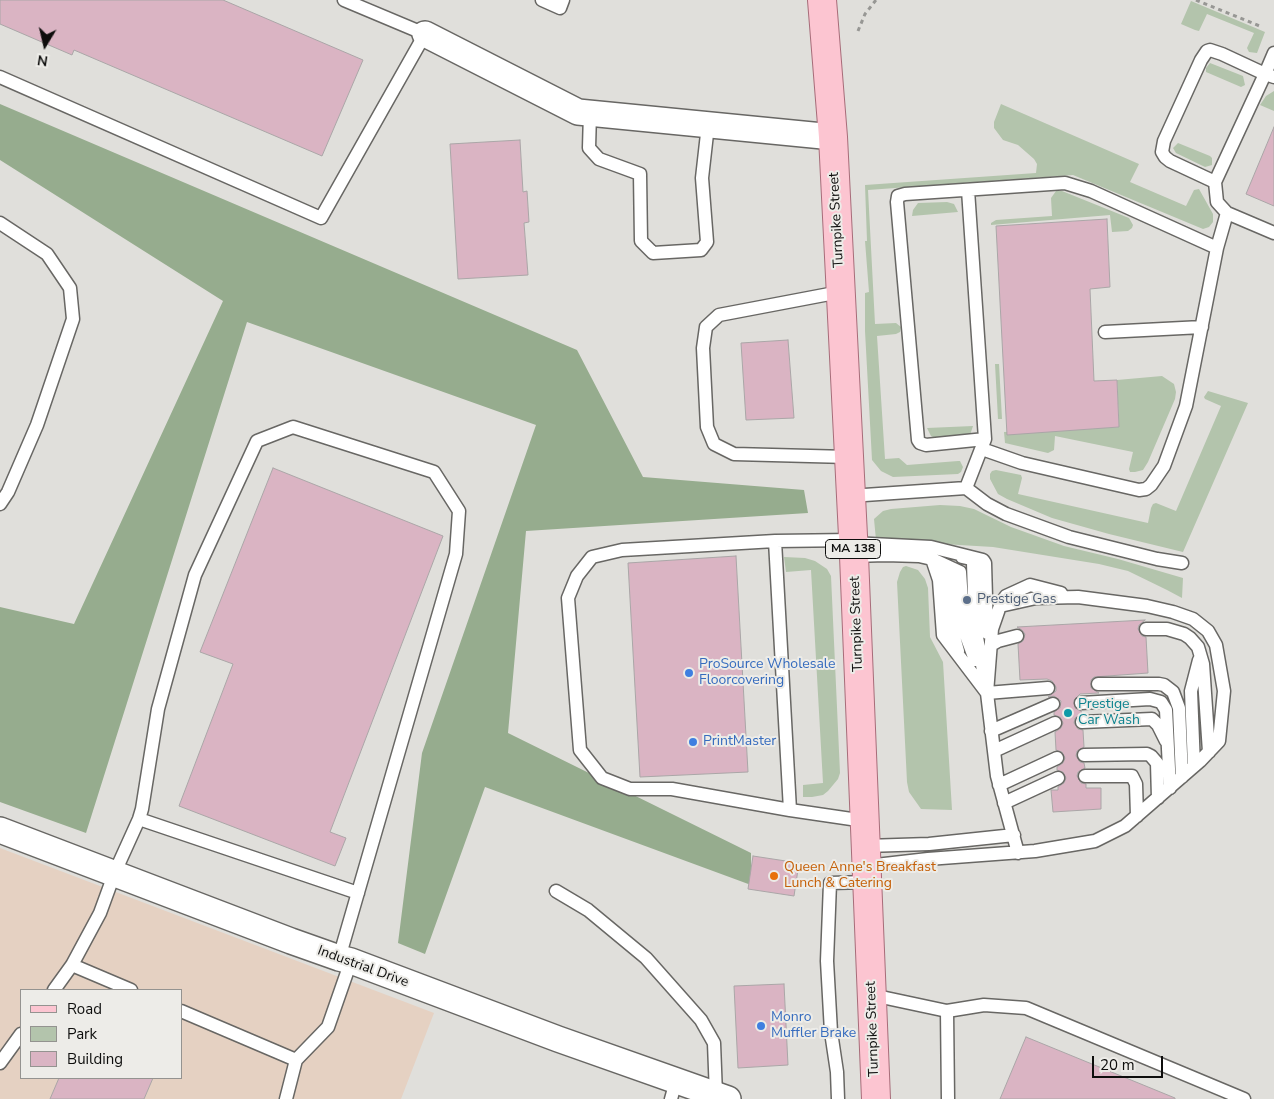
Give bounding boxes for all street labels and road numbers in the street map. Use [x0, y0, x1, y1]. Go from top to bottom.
street label: Turnpike Street [826, 172, 848, 268]
road number: MA 138 [826, 540, 880, 558]
street label: Turnpike Street [847, 576, 867, 672]
street label: Industrial Drive [315, 943, 411, 991]
street label: Turnpike Street [863, 981, 883, 1077]

